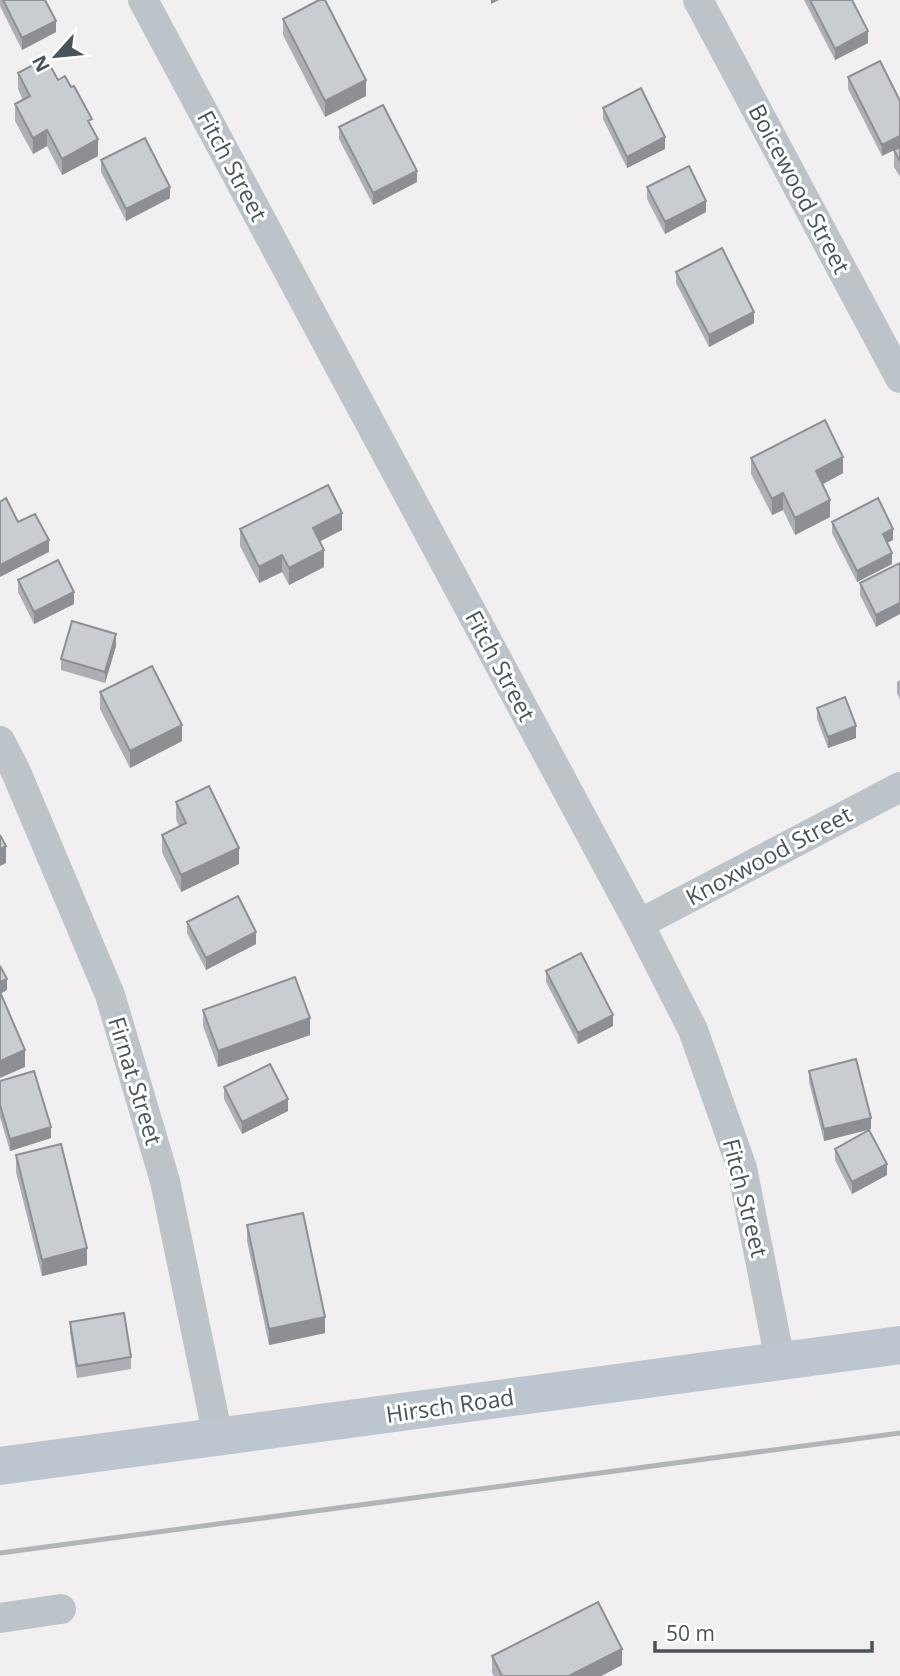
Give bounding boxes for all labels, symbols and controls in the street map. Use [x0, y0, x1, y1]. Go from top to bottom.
north arrow [21, 21, 91, 91]
text: N [26, 51, 56, 77]
street label: Boicewood Street [742, 98, 858, 279]
street label: Fitch Street [190, 105, 275, 227]
street label: Fitch Street [458, 605, 543, 727]
street label: Knoxwood Street [680, 798, 857, 912]
street label: Firnat Street [101, 1013, 171, 1149]
street label: Fitch Street [716, 1135, 776, 1260]
street label: Hirsch Road [384, 1380, 516, 1430]
scale bar [655, 1610, 872, 1654]
text: 50 m [666, 1619, 715, 1647]

